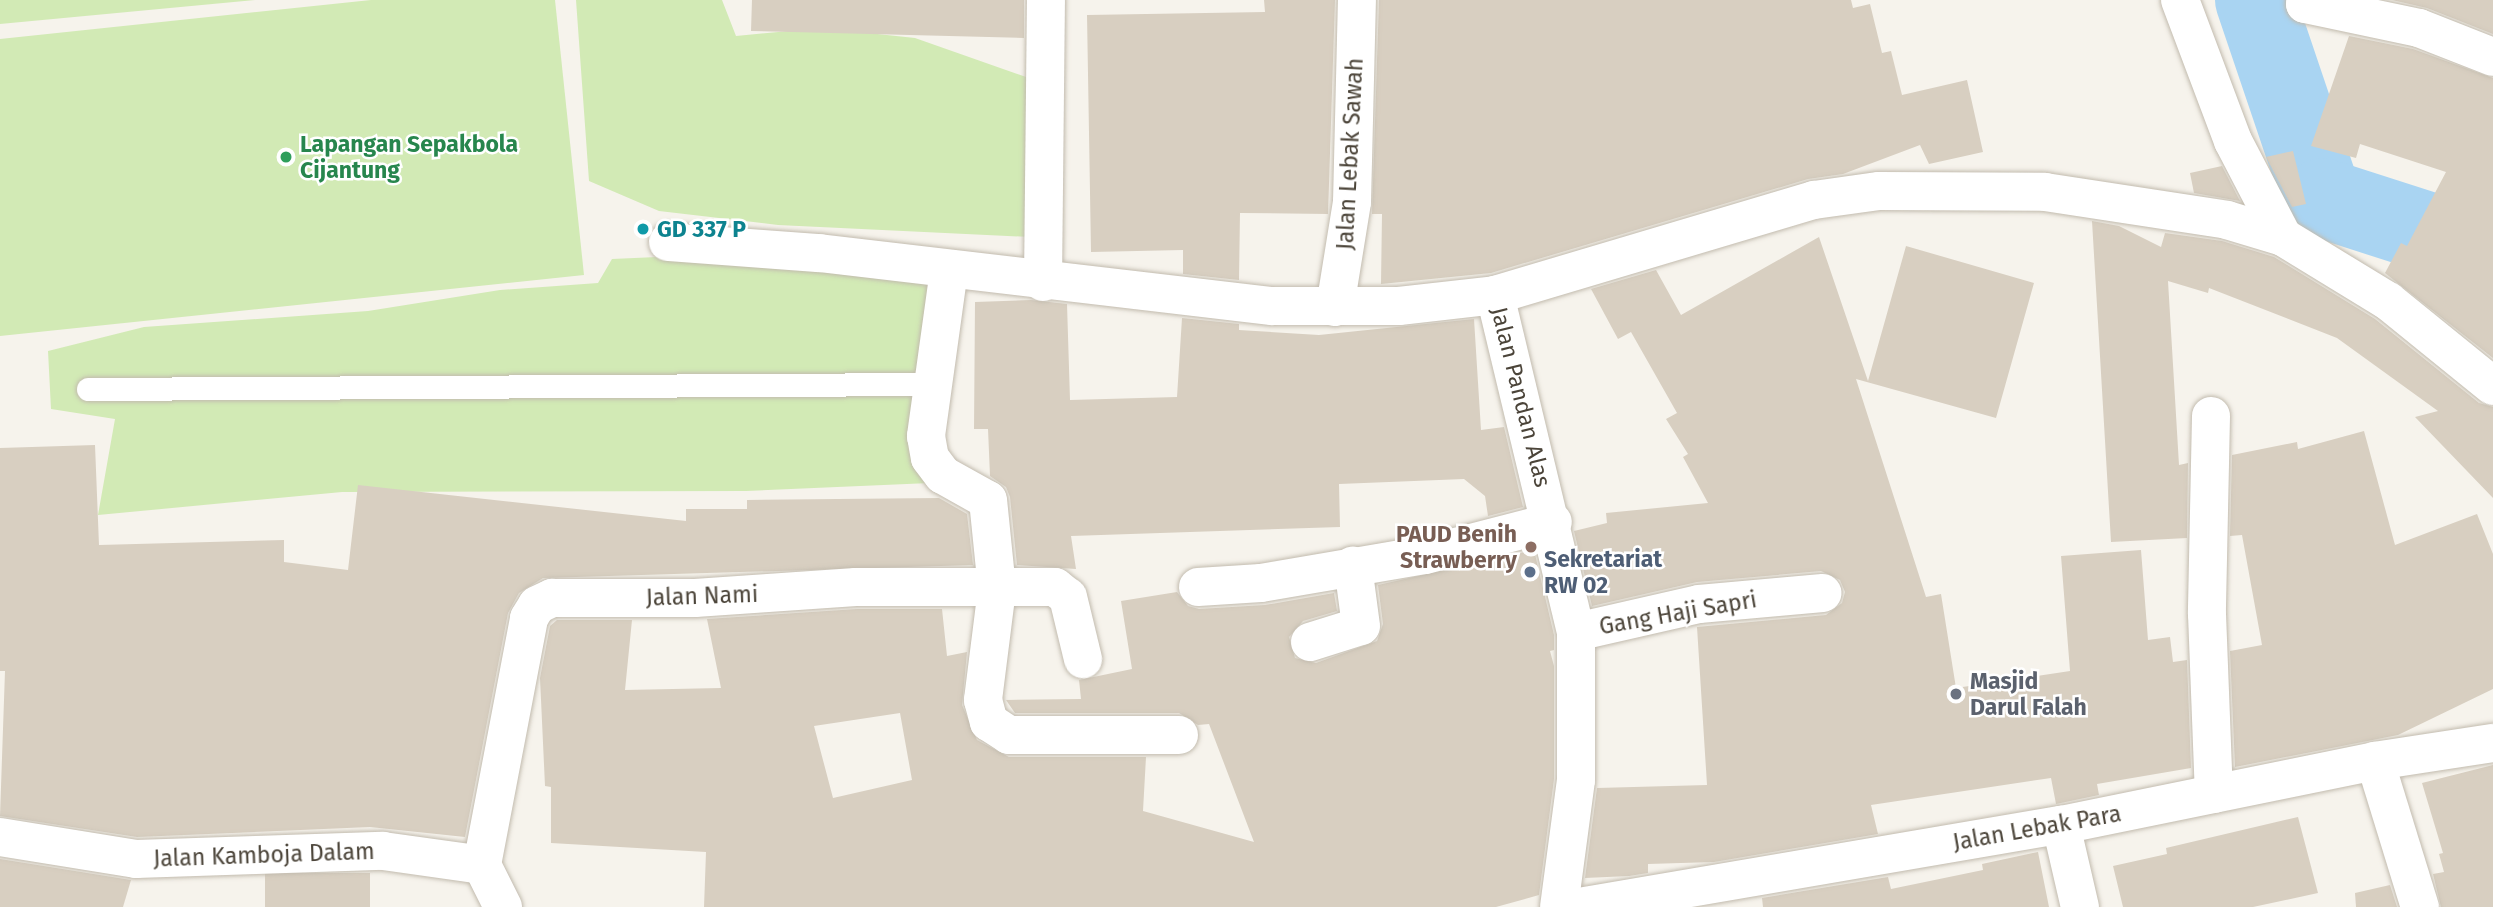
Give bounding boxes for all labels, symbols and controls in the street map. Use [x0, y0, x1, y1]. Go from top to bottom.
street label: Jalan Lebak Sawah [1331, 57, 1369, 251]
place label: Lapangan Sepakbola Cijantung [300, 130, 518, 184]
marker: Lapangan Sepakbola Cijantung [278, 149, 294, 165]
place label: GD 337 P [657, 215, 746, 243]
marker: GD 337 P [635, 221, 651, 237]
street label: Jalan Pandan Alas [1485, 304, 1557, 490]
place label: PAUD Benih Strawberry [1396, 520, 1517, 574]
marker: PAUD Benih Strawberry [1523, 539, 1539, 555]
place label: Sekretariat RW 02 [1544, 545, 1662, 599]
marker: Sekretariat RW 02 [1522, 564, 1538, 580]
street label: Jalan Nami [645, 580, 759, 612]
street label: Gang Haji Sapri [1597, 586, 1759, 640]
place label: Masjid Darul Falah [1970, 667, 2087, 721]
marker: Masjid Darul Falah [1948, 686, 1964, 702]
street label: Jalan Lebak Para [1951, 800, 2123, 856]
street label: Jalan Kamboja Dalam [153, 837, 375, 873]

